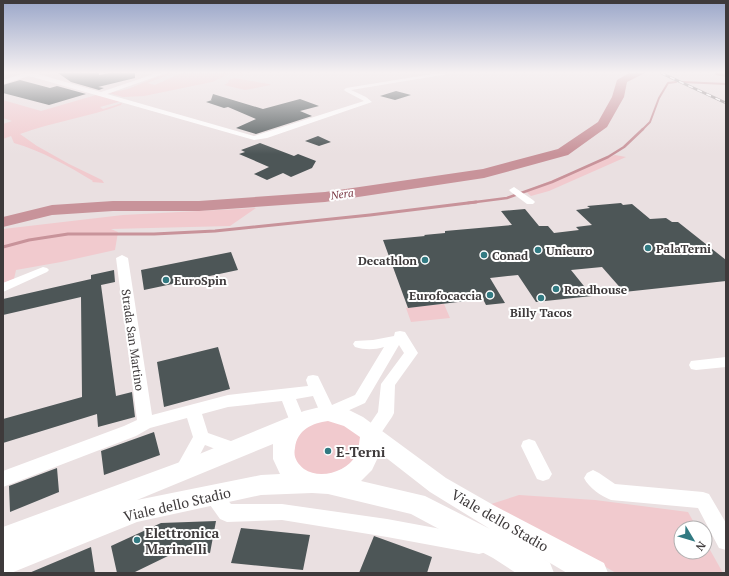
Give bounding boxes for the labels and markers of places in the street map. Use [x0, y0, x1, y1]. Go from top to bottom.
place label: PalaTerni [656, 241, 711, 256]
place label: Unieuro [546, 243, 593, 258]
marker: PalaTerni [643, 243, 653, 253]
marker: Unieuro [533, 245, 543, 255]
place label: Conad [492, 248, 529, 263]
marker: Conad [479, 250, 489, 260]
place label: Decathlon [358, 253, 417, 268]
marker: Decathlon [420, 255, 430, 265]
place label: EuroSpin [174, 273, 227, 288]
marker: EuroSpin [161, 275, 171, 285]
place label: Roadhouse [564, 282, 628, 297]
marker: Roadhouse [551, 284, 561, 294]
place label: Eurofocaccia [409, 288, 482, 303]
marker: Eurofocaccia [485, 290, 495, 300]
marker: Billy Tacos [536, 293, 546, 303]
place label: Billy Tacos [510, 305, 572, 320]
place label: E-Terni [336, 442, 386, 461]
marker: E-Terni [323, 446, 333, 456]
place label: Elettronica Marinelli [145, 523, 219, 558]
marker: Elettronica Marinelli [132, 535, 142, 545]

